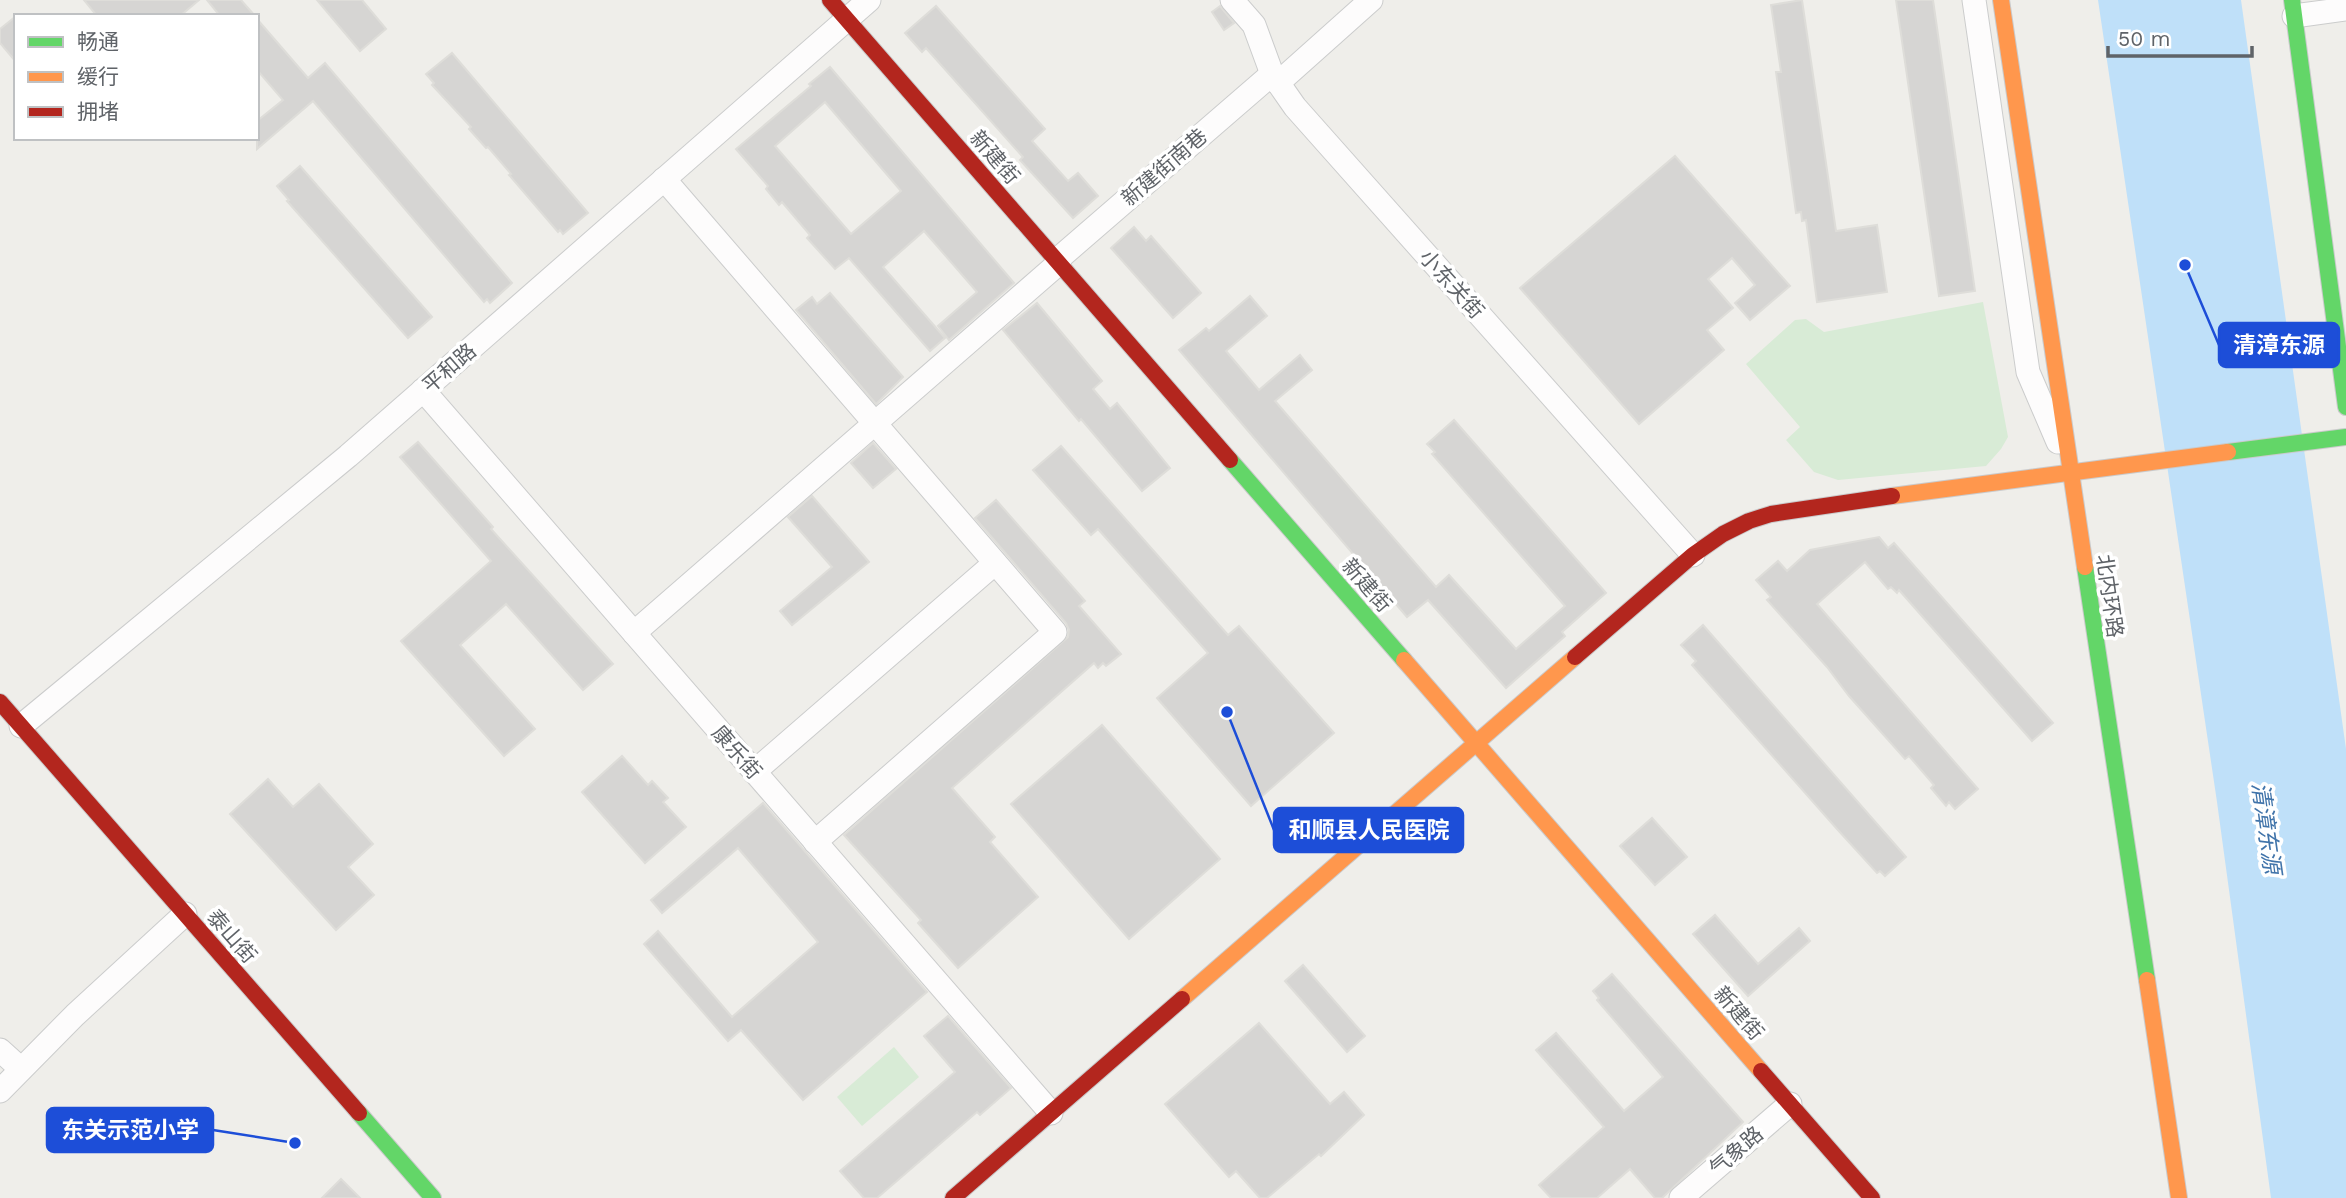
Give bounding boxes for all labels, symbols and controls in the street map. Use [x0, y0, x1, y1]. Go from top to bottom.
legend [14, 14, 259, 140]
scale bar [2108, 14, 2252, 58]
text: 50 m [2118, 26, 2170, 51]
text: 畅通 [77, 29, 119, 54]
text: 缓行 [77, 64, 119, 89]
text: 拥堵 [77, 99, 119, 124]
street label: 新建街南巷 [1116, 123, 1212, 211]
street label: 新建街 [965, 125, 1025, 189]
street label: 小东关街 [1415, 244, 1489, 324]
callout: 清漳东源 [2219, 323, 2339, 367]
text: 清漳东源 [2233, 332, 2325, 359]
street label: 平和路 [417, 338, 481, 398]
street label: 新建街 [1337, 553, 1397, 617]
street label: 北内环路 [2092, 553, 2128, 639]
street label: 康乐街 [707, 720, 767, 784]
water label: 清漳东源 [2246, 781, 2286, 879]
callout: 和顺县人民医院 [1274, 808, 1463, 852]
text: 和顺县人民医院 [1289, 817, 1450, 844]
street label: 泰山街 [202, 904, 262, 968]
street label: 新建街 [1709, 981, 1769, 1045]
callout: 东关示范小学 [47, 1108, 213, 1152]
text: 东关示范小学 [61, 1117, 199, 1144]
street label: 气象路 [1704, 1121, 1768, 1181]

